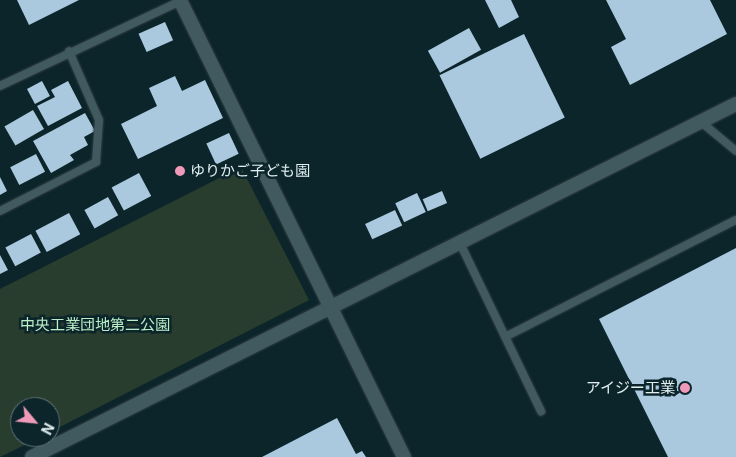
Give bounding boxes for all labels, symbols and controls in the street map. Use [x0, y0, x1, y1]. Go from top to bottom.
place label: ゆりかご子ども園 [190, 162, 310, 180]
marker: ゆりかご子ども園 [174, 165, 186, 177]
park label: 中央工業団地第二公園 [20, 316, 170, 334]
place label: アイジー工業 [585, 379, 675, 397]
marker: アイジー工業 [679, 382, 691, 394]
north arrow [10, 397, 60, 447]
text: N [38, 420, 58, 438]

